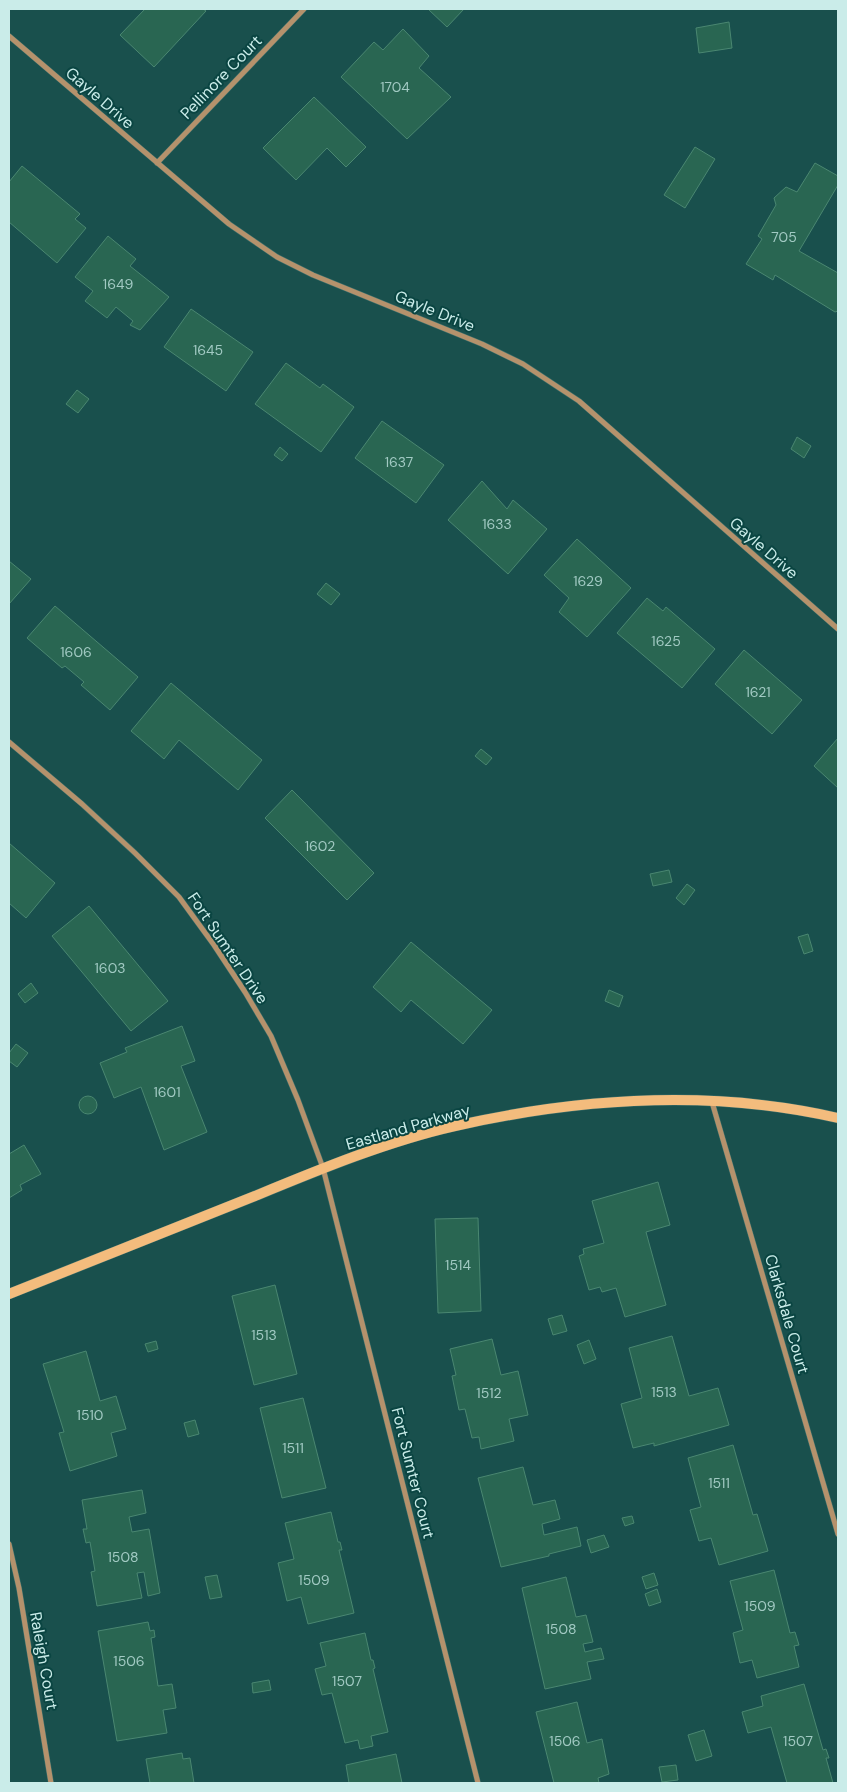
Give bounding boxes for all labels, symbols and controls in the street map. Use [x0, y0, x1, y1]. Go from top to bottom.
street label: Pellinore Court [176, 31, 266, 123]
street label: Gayle Drive [61, 62, 139, 134]
house number: 1704 [380, 78, 410, 96]
house number: 705 [771, 228, 797, 246]
house number: 1649 [103, 275, 133, 293]
street label: Gayle Drive [392, 285, 478, 337]
house number: 1645 [193, 341, 223, 359]
house number: 1637 [385, 453, 413, 471]
street label: Gayle Drive [725, 512, 803, 584]
house number: 1633 [482, 515, 512, 533]
house number: 1629 [573, 572, 603, 590]
house number: 1625 [651, 632, 681, 650]
house number: 1606 [60, 643, 92, 661]
house number: 1621 [745, 683, 771, 701]
house number: 1602 [305, 837, 335, 855]
street label: Fort Sumter Drive [183, 888, 273, 1008]
house number: 1603 [94, 959, 126, 977]
house number: 1601 [153, 1083, 181, 1101]
street label: Eastland Parkway [343, 1099, 473, 1155]
street label: Clarksdale Court [760, 1252, 814, 1376]
house number: 1514 [445, 1256, 471, 1274]
house number: 1513 [251, 1326, 277, 1344]
house number: 1513 [651, 1383, 677, 1401]
house number: 1512 [476, 1384, 502, 1402]
street label: Fort Sumter Court [387, 1405, 439, 1541]
house number: 1510 [77, 1406, 103, 1424]
house number: 1511 [282, 1439, 304, 1457]
house number: 1511 [708, 1474, 730, 1492]
house number: 1508 [108, 1548, 139, 1566]
house number: 1509 [298, 1571, 330, 1589]
house number: 1509 [744, 1597, 776, 1615]
street label: Raleigh Court [25, 1610, 63, 1712]
house number: 1508 [546, 1620, 577, 1638]
house number: 1506 [113, 1652, 145, 1670]
house number: 1507 [332, 1672, 362, 1690]
house number: 1506 [549, 1732, 581, 1750]
house number: 1507 [783, 1732, 813, 1750]

